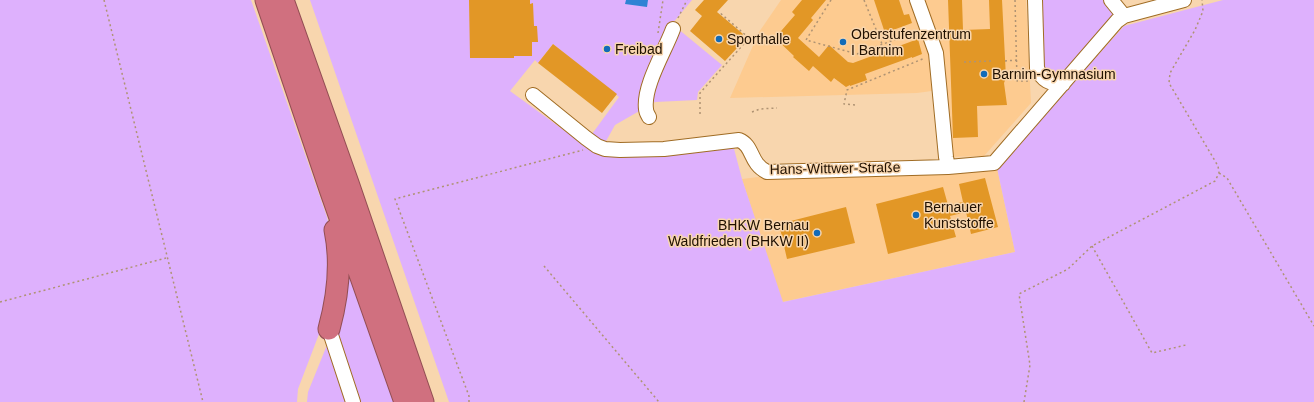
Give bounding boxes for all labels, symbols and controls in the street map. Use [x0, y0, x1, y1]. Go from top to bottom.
place label: Oberstufenzentrum I Barnim [851, 26, 971, 58]
place label: Sporthalle [727, 31, 790, 47]
marker: Sporthalle [714, 34, 724, 44]
marker: Oberstufenzentrum I Barnim [838, 37, 848, 47]
place label: Freibad [615, 41, 662, 57]
marker: Freibad [602, 44, 612, 54]
place label: Barnim-Gymnasium [992, 66, 1116, 82]
marker: Barnim-Gymnasium [979, 69, 989, 79]
street label: Hans-Wittwer-Straße [770, 159, 901, 177]
place label: Bernauer Kunststoffe [924, 199, 994, 231]
marker: Bernauer Kunststoffe [911, 210, 921, 220]
place label: BHKW Bernau Waldfrieden (BHKW II) [668, 217, 809, 249]
marker: BHKW Bernau Waldfrieden (BHKW II) [812, 228, 822, 238]

